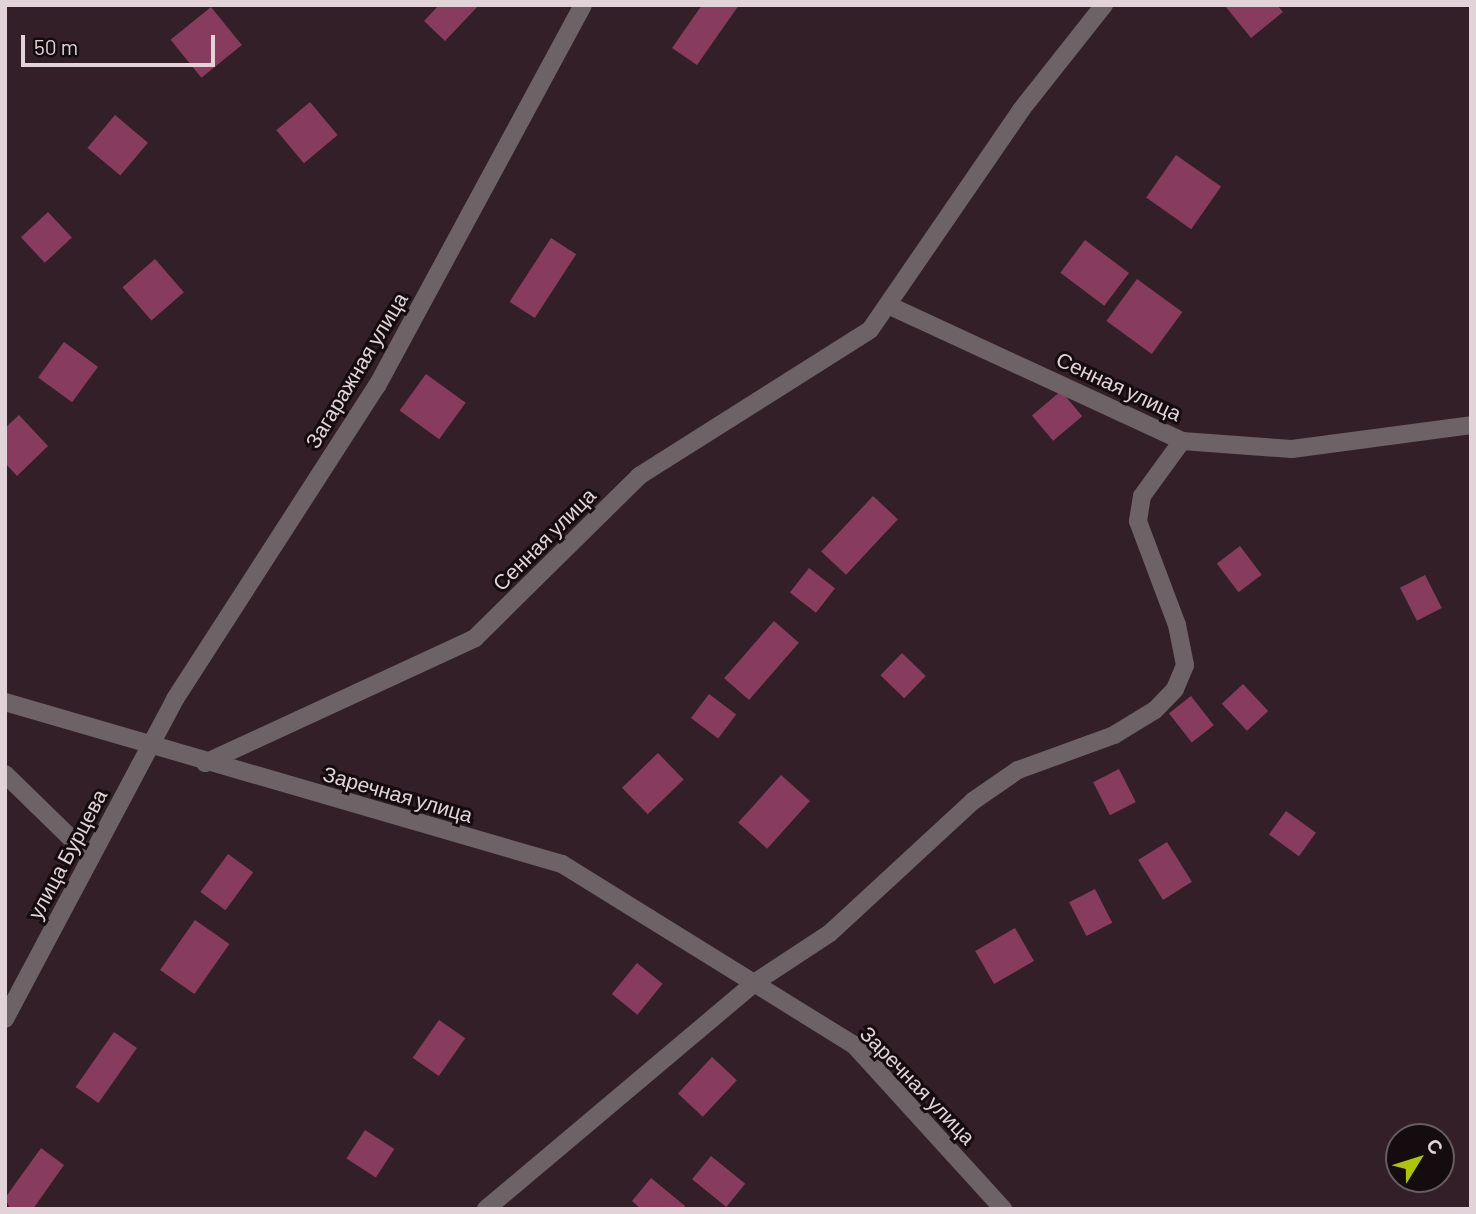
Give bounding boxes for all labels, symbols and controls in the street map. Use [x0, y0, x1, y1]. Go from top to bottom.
scale bar [24, 21, 219, 65]
text: 50 m [34, 34, 78, 59]
street label: Загаражная улица [300, 288, 412, 452]
street label: Сенная улица [1052, 346, 1186, 426]
street label: Сенная улица [487, 482, 601, 596]
street label: Заречная улица [320, 761, 476, 827]
street label: улица Бурцева [22, 785, 112, 923]
street label: Заречная улица [855, 1021, 981, 1149]
north arrow [1385, 1123, 1455, 1193]
text: С [1422, 1133, 1449, 1158]

